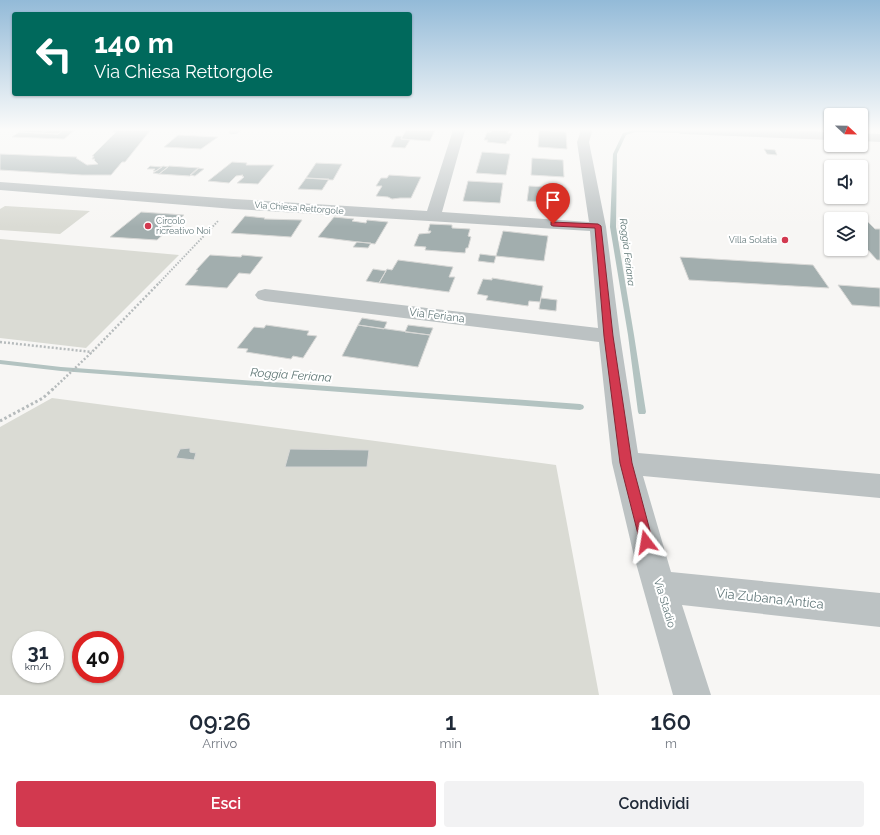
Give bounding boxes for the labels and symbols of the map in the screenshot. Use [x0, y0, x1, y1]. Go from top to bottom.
north arrow [824, 108, 868, 152]
pin [536, 183, 570, 224]
street label: Via Chiesa Rettorgole [254, 200, 345, 216]
place label: Circolo ricreativo Noi [156, 216, 211, 236]
water label: Roggia Feriana [618, 218, 637, 287]
marker: Circolo ricreativo Noi [143, 221, 153, 231]
place label: Villa Solatia [729, 235, 777, 245]
marker: Villa Solatia [780, 235, 790, 245]
street label: Via Feriana [408, 306, 465, 325]
water label: Roggia Feriana [250, 365, 332, 385]
position arrow [625, 521, 667, 563]
street label: Via Stadio [651, 577, 678, 630]
street label: Via Zubana Antica [715, 585, 825, 612]
speed limit sign: 40 [72, 631, 124, 683]

